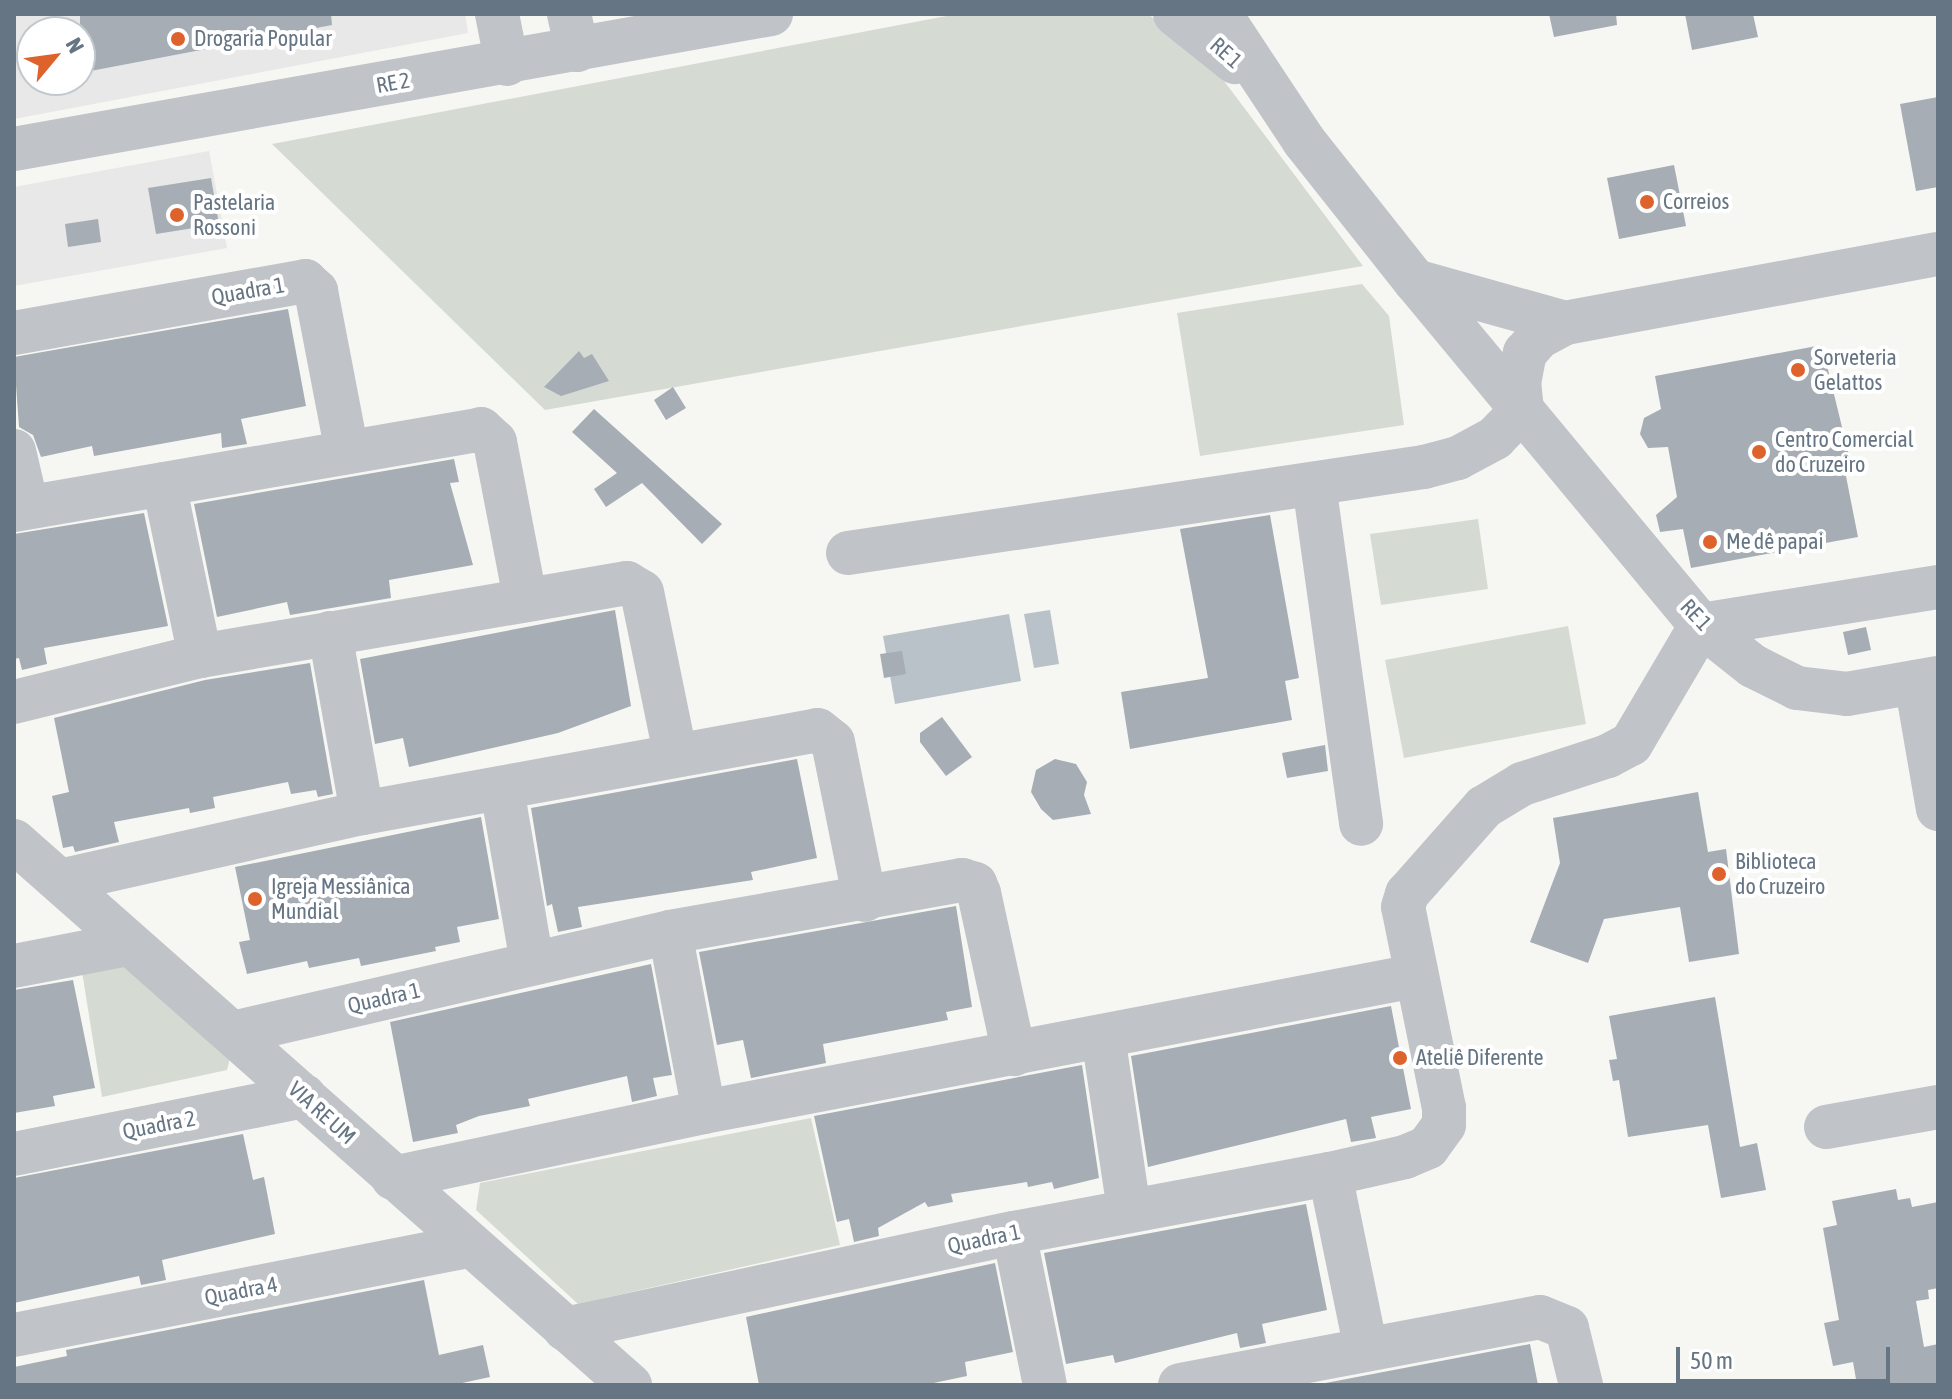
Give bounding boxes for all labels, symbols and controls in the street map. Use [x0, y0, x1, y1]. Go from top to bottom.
north arrow [16, 16, 96, 96]
place label: Drogaria Popular [194, 26, 332, 52]
marker: Drogaria Popular [169, 30, 187, 48]
street label: RE 1 [1205, 32, 1247, 74]
text: N [61, 33, 90, 57]
street label: RE 2 [374, 67, 412, 99]
place label: Pastelaria Rossoni [193, 189, 275, 240]
place label: Correios [1663, 189, 1729, 215]
marker: Correios [1638, 193, 1656, 211]
marker: Pastelaria Rossoni [168, 206, 186, 224]
street label: Quadra 1 [209, 272, 287, 310]
place label: Sorveteria Gelattos [1814, 344, 1897, 396]
marker: Sorveteria Gelattos [1789, 361, 1807, 379]
place label: Centro Comercial do Cruzeiro [1775, 426, 1914, 478]
marker: Centro Comercial do Cruzeiro [1750, 443, 1768, 461]
place label: Me dê papai [1726, 529, 1824, 555]
marker: Me dê papai [1701, 533, 1719, 551]
street label: RE 1 [1675, 594, 1717, 636]
place label: Biblioteca do Cruzeiro [1735, 848, 1825, 900]
marker: Biblioteca do Cruzeiro [1710, 865, 1728, 883]
place label: Igreja Messiânica Mundial [271, 873, 411, 924]
marker: Igreja Messiânica Mundial [246, 890, 264, 908]
street label: Quadra 1 [345, 977, 423, 1019]
place label: Ateliê Diferente [1416, 1045, 1543, 1071]
marker: Ateliê Diferente [1391, 1049, 1409, 1067]
street label: VIA RE UM [283, 1076, 361, 1150]
street label: Quadra 2 [120, 1105, 198, 1145]
street label: Quadra 1 [945, 1218, 1023, 1260]
street label: Quadra 4 [202, 1271, 280, 1311]
scale bar [1680, 1331, 1894, 1381]
text: 50 m [1690, 1347, 1733, 1374]

